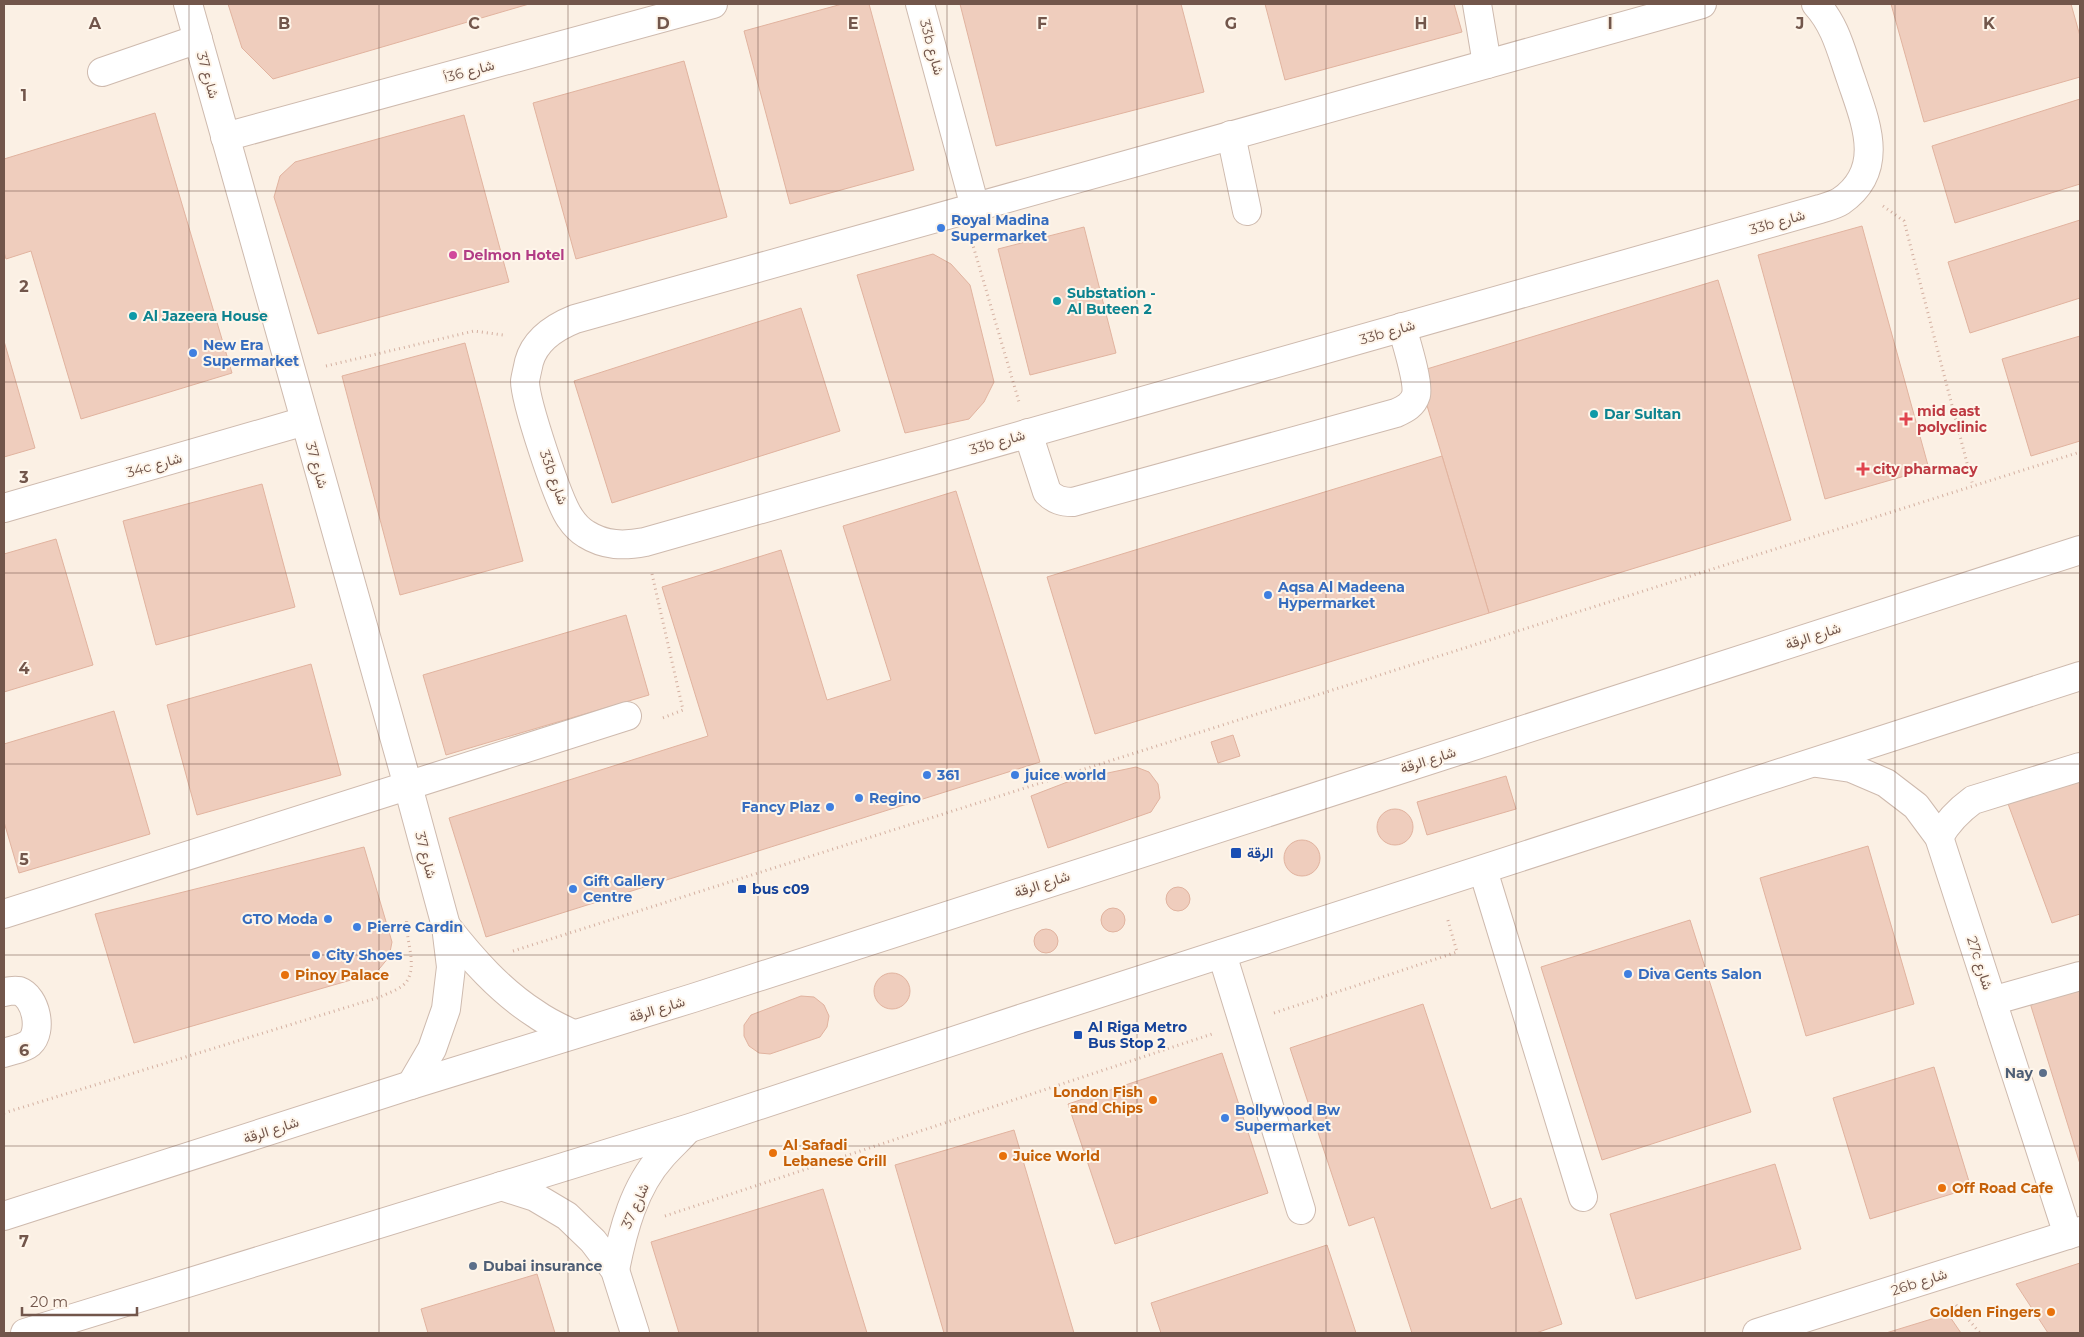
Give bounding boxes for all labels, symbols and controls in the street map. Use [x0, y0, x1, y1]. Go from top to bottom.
text: A [88, 14, 102, 33]
text: B [278, 14, 290, 33]
text: C [468, 14, 480, 33]
text: D [656, 14, 670, 33]
text: E [848, 14, 858, 33]
text: F [1037, 14, 1047, 33]
text: G [1225, 14, 1237, 33]
text: H [1415, 14, 1427, 33]
text: I [1607, 14, 1613, 33]
text: J [1795, 14, 1804, 33]
text: K [1983, 14, 1996, 33]
street label: 33b شارع [914, 17, 948, 77]
street label: شارع 37 [191, 50, 223, 101]
street label: شارع 36أ [442, 56, 497, 88]
text: 1 [21, 86, 27, 105]
street label: 33b شارع [1747, 205, 1807, 240]
place label: Royal Madina Supermarket [951, 211, 1049, 245]
marker: Royal Madina Supermarket [935, 222, 947, 234]
place label: Delmon Hotel [463, 246, 565, 264]
marker: Delmon Hotel [447, 249, 459, 261]
text: 2 [19, 277, 29, 296]
place label: Substation - Al Buteen 2 [1066, 284, 1156, 318]
marker: Substation - Al Buteen 2 [1051, 295, 1063, 307]
place label: Al Jazeera House [142, 307, 268, 325]
marker: Al Jazeera House [127, 310, 139, 322]
street label: 33b شارع [1357, 315, 1417, 350]
place label: New Era Supermarket [203, 336, 299, 370]
marker: New Era Supermarket [187, 347, 199, 359]
place label: mid east polyclinic [1917, 402, 1988, 436]
place label: Dar Sultan [1604, 405, 1681, 423]
marker: Dar Sultan [1588, 408, 1600, 420]
marker: mid east polyclinic [1899, 412, 1913, 426]
street label: 33b شارع [967, 425, 1027, 460]
street label: شارع 37 [300, 440, 332, 491]
street label: 33b شارع [534, 447, 572, 508]
street label: 34c شارع [124, 448, 184, 483]
place label: city pharmacy [1873, 460, 1978, 478]
marker: city pharmacy [1857, 463, 1869, 475]
text: 3 [18, 468, 29, 487]
place label: Aqsa Al Madeena Hypermarket [1277, 578, 1405, 612]
marker: Aqsa Al Madeena Hypermarket [1262, 589, 1274, 601]
street label: شارع الرقة [1783, 619, 1844, 655]
text: 4 [18, 659, 30, 678]
street label: شارع الرقة [1398, 743, 1459, 779]
place label: 361 [936, 766, 960, 784]
place label: juice world [1023, 766, 1106, 784]
marker: 361 [921, 769, 933, 781]
marker: juice world [1009, 769, 1021, 781]
place label: Regino [869, 789, 921, 807]
marker: Regino [853, 792, 865, 804]
place label: Fancy Plaz [742, 798, 820, 816]
marker: Fancy Plaz [824, 801, 836, 813]
street label: شارع 37 [409, 830, 441, 881]
place label: الرقة [1247, 844, 1273, 862]
marker: الرقة [1229, 846, 1243, 860]
text: 5 [19, 850, 29, 869]
street label: شارع الرقة [1012, 867, 1073, 903]
place label: Gift Gallery Centre [583, 872, 665, 906]
place label: bus c09 [752, 880, 809, 898]
marker: Gift Gallery Centre [567, 883, 579, 895]
marker: bus c09 [736, 883, 748, 895]
place label: GTO Moda [242, 910, 318, 928]
marker: GTO Moda [322, 913, 334, 925]
place label: Pierre Cardin [367, 918, 463, 936]
marker: Pierre Cardin [351, 921, 363, 933]
street label: 27c شارع [1961, 934, 1997, 993]
place label: City Shoes [326, 946, 403, 964]
marker: City Shoes [310, 949, 322, 961]
place label: Diva Gents Salon [1638, 965, 1762, 983]
place label: Pinoy Palace [295, 966, 389, 984]
marker: Diva Gents Salon [1622, 968, 1634, 980]
marker: Pinoy Palace [279, 969, 291, 981]
street label: شارع الرقة [627, 992, 688, 1028]
place label: Al Riga Metro Bus Stop 2 [1087, 1018, 1187, 1052]
marker: Al Riga Metro Bus Stop 2 [1072, 1029, 1084, 1041]
text: 6 [19, 1041, 29, 1060]
place label: Nay [2005, 1064, 2034, 1082]
marker: Nay [2037, 1067, 2049, 1079]
place label: London Fish and Chips [1053, 1083, 1144, 1117]
marker: London Fish and Chips [1147, 1094, 1159, 1106]
place label: Bollywood Bw Supermarket [1235, 1101, 1341, 1135]
marker: Bollywood Bw Supermarket [1219, 1112, 1231, 1124]
street label: شارع الرقة [241, 1113, 302, 1149]
place label: Al Safadi Lebanese Grill [782, 1136, 887, 1170]
marker: Al Safadi Lebanese Grill [767, 1147, 779, 1159]
place label: Juice World [1012, 1147, 1100, 1165]
marker: Juice World [997, 1150, 1009, 1162]
place label: Off Road Cafe [1952, 1179, 2053, 1197]
street label: شارع 37 [617, 1181, 655, 1232]
marker: Off Road Cafe [1936, 1182, 1948, 1194]
text: 7 [19, 1232, 29, 1251]
place label: Dubai insurance [483, 1257, 603, 1275]
marker: Dubai insurance [467, 1260, 479, 1272]
street label: 26b شارع [1889, 1265, 1950, 1301]
scale bar [22, 1284, 138, 1316]
text: 20 m [30, 1292, 68, 1311]
place label: Golden Fingers [1930, 1303, 2042, 1321]
marker: Golden Fingers [2045, 1306, 2057, 1318]

